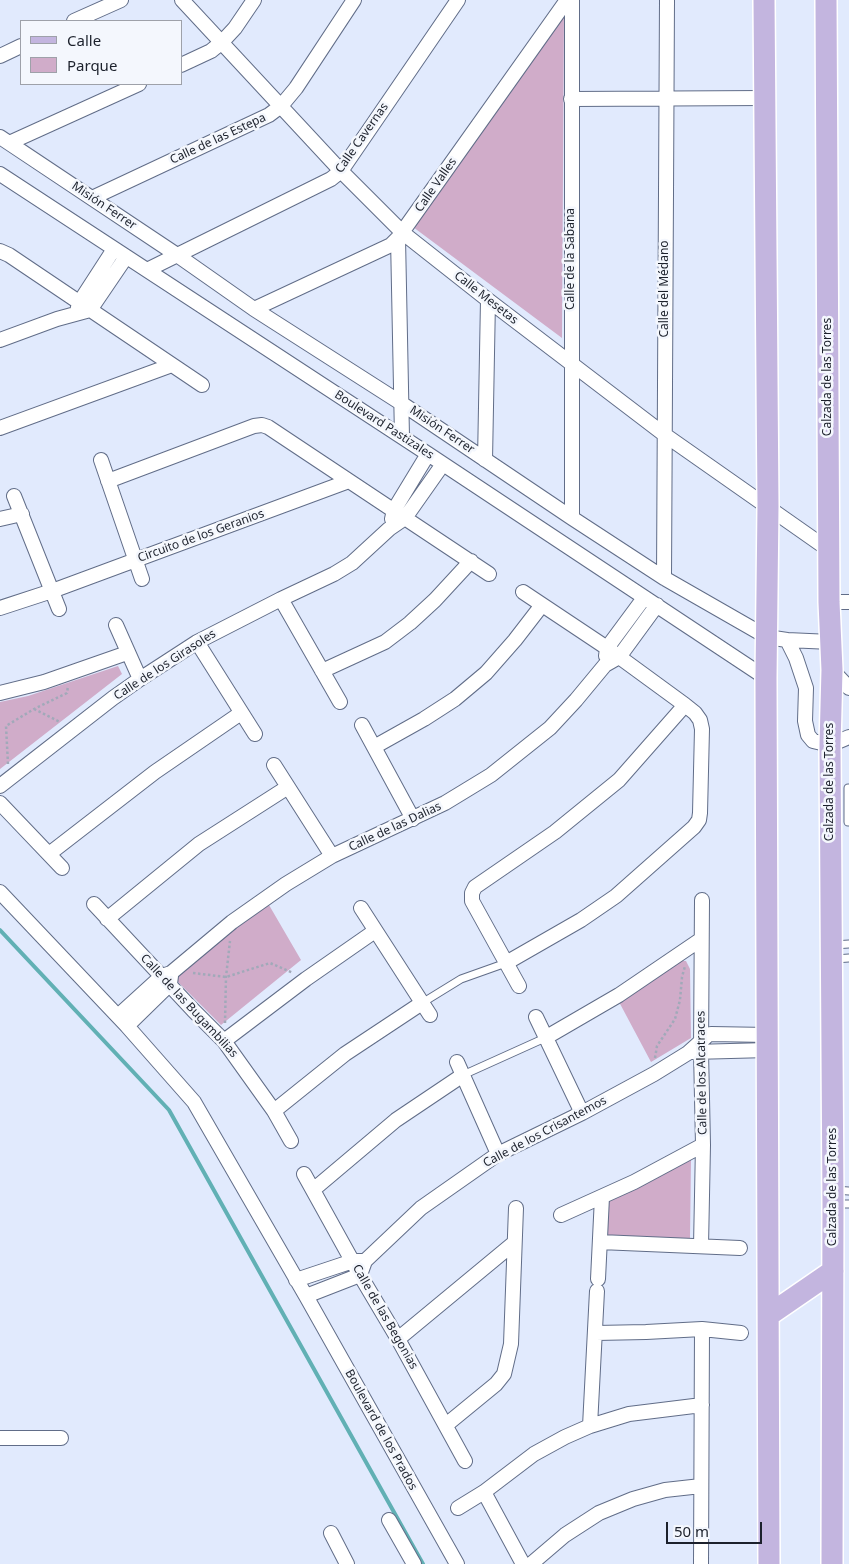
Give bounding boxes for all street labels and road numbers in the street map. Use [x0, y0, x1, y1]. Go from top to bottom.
street label: Calle Cavernas [332, 100, 392, 176]
street label: Calle de las Estepa [168, 111, 268, 167]
street label: Calle Valles [412, 155, 460, 215]
street label: Misión Ferrer [69, 179, 139, 233]
street label: Calle de la Sabana [564, 208, 578, 310]
street label: Calle del Médano [658, 240, 672, 338]
street label: Calle Mesetas [451, 269, 521, 327]
street label: Calzada de las Torres [821, 318, 835, 436]
street label: Boulevard Pastizales [332, 388, 436, 462]
street label: Misión Ferrer [407, 403, 477, 457]
street label: Circuito de los Geranios [136, 506, 266, 566]
street label: Calle de los Girasoles [111, 627, 219, 703]
street label: Calzada de las Torres [823, 723, 837, 841]
street label: Calle de las Dalias [346, 799, 444, 855]
street label: Calle de las Bugambilias [137, 951, 241, 1061]
street label: Calle de los Alcatraces [694, 1011, 710, 1135]
street label: Calle de los Crisantemos [481, 1093, 609, 1171]
street label: Calzada de las Torres [826, 1128, 840, 1246]
street label: Calle de las Begonias [349, 1262, 421, 1372]
street label: Boulevard de los Prados [342, 1367, 420, 1493]

